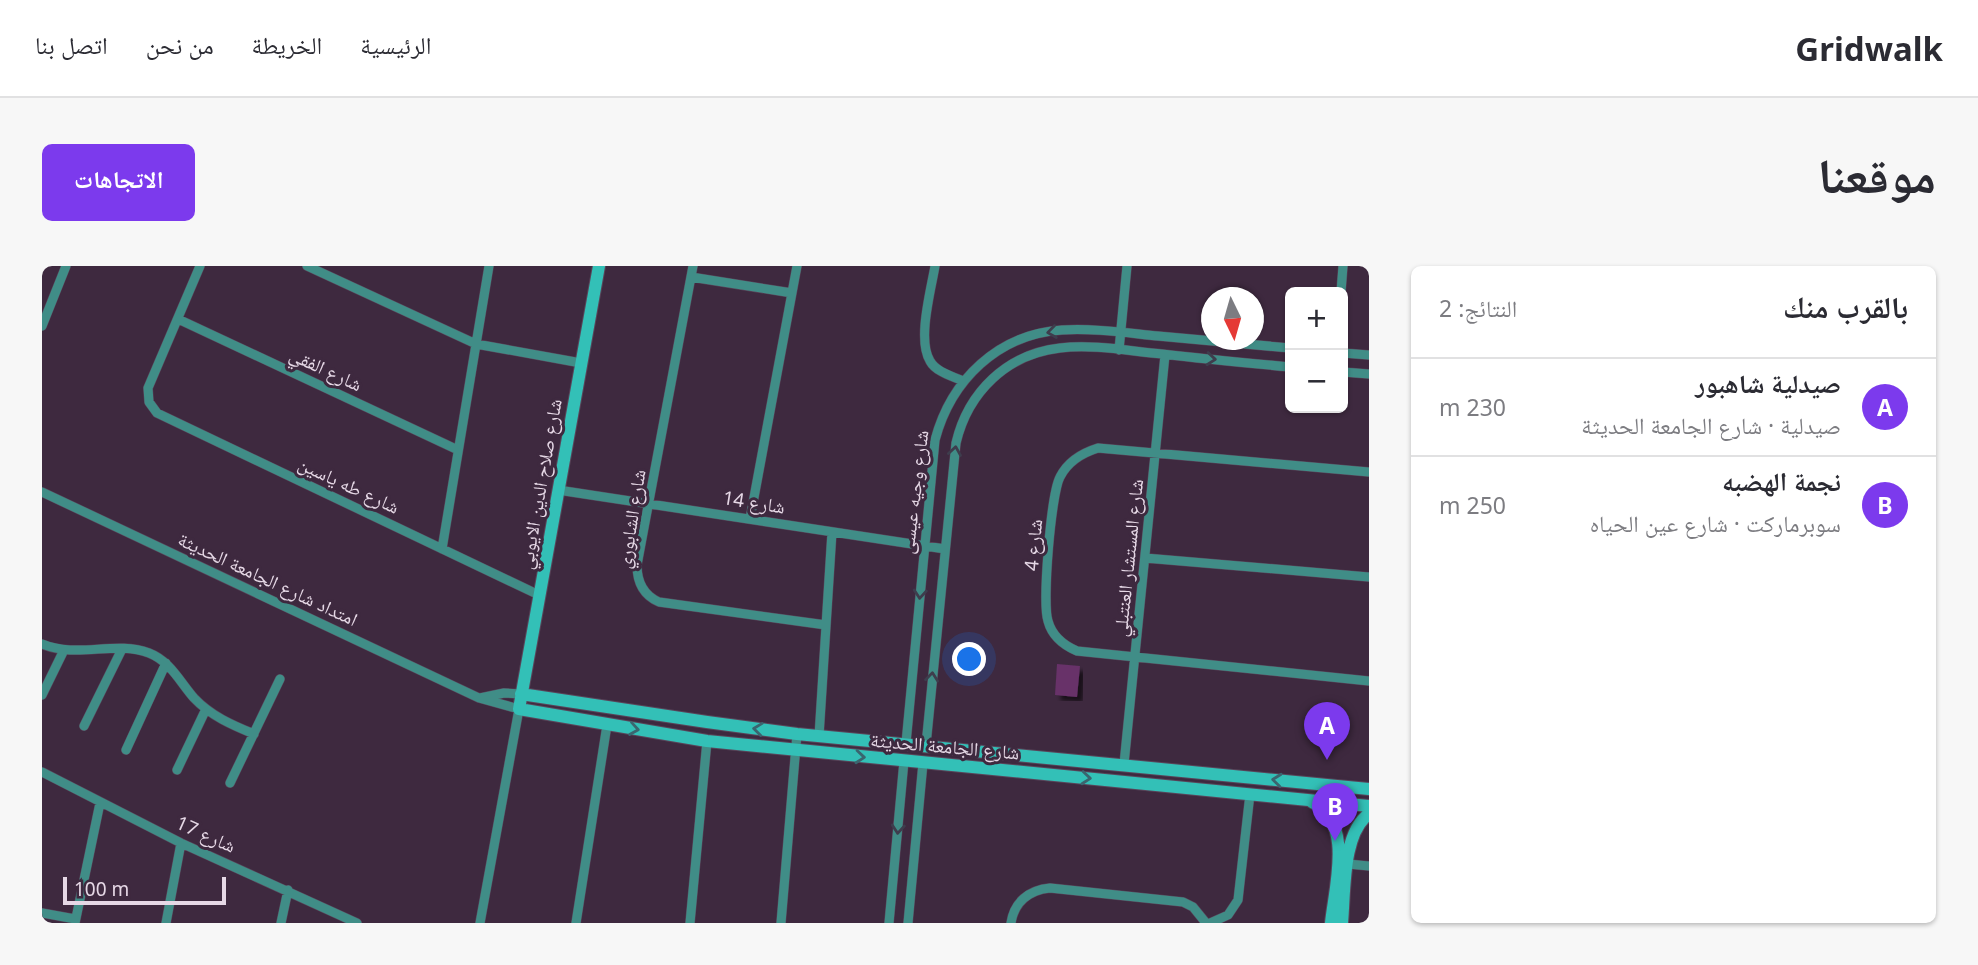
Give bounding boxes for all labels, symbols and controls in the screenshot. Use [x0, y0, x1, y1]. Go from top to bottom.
text: Gridwalk [1795, 26, 1943, 71]
text: اتصل بنا [35, 28, 108, 61]
text: من نحن [146, 28, 214, 61]
text: الخريطة [252, 28, 322, 61]
text: الرئيسية [360, 28, 431, 61]
text: موقعنا [1818, 141, 1936, 207]
button: الاتجاهات [42, 144, 195, 221]
text: بالقرب منك [1783, 286, 1908, 327]
north arrow [1201, 287, 1264, 350]
map controls [1285, 287, 1348, 413]
button: + [1285, 287, 1348, 350]
text: النتائج: 2 [1439, 292, 1517, 324]
one-way arrow [1047, 324, 1058, 339]
street label: شارع الفقي [284, 341, 367, 400]
button: − [1285, 350, 1348, 413]
one-way arrow [1206, 351, 1217, 366]
text: صيدلية شاهبور [1695, 365, 1841, 401]
text: 230 m [1439, 391, 1506, 423]
text: A [1877, 391, 1893, 423]
street label: شارع صلاح الدين الايوبي [512, 397, 571, 572]
text: صيدلية · شارع الجامعة الحديثة [1581, 409, 1841, 441]
street label: شارع وجيه عيسى [894, 429, 934, 555]
one-way arrow [947, 445, 962, 457]
street label: شارع طه ياسين [294, 450, 404, 520]
text: نجمة الهضبه [1722, 463, 1841, 499]
street label: شارع الشابوري [610, 467, 654, 571]
street label: شارع المستشار العنتبلي [1107, 478, 1152, 639]
street label: شارع 14 [721, 484, 787, 520]
text: 250 m [1439, 489, 1506, 521]
text: B [1877, 489, 1893, 521]
text: سوبرماركت · شارع عين الحياه [1590, 507, 1841, 539]
street label: شارع 4 [1018, 518, 1048, 572]
street label: امتداد شارع الجامعة الحديثة [174, 526, 362, 632]
one-way arrow [913, 589, 928, 600]
your location [952, 642, 986, 676]
one-way arrow [924, 672, 939, 683]
pin: A [1304, 702, 1350, 760]
one-way arrow [752, 721, 764, 736]
one-way arrow [628, 722, 640, 737]
street label: شارع الجامعة الحديثة [870, 727, 1020, 765]
one-way arrow [855, 749, 866, 764]
one-way arrow [1081, 770, 1092, 785]
one-way arrow [1271, 773, 1282, 788]
pin: B [1312, 783, 1358, 841]
street label: شارع 17 [172, 809, 240, 859]
one-way arrow [890, 823, 905, 835]
scale bar [63, 874, 226, 906]
text: 100 m [74, 876, 129, 902]

